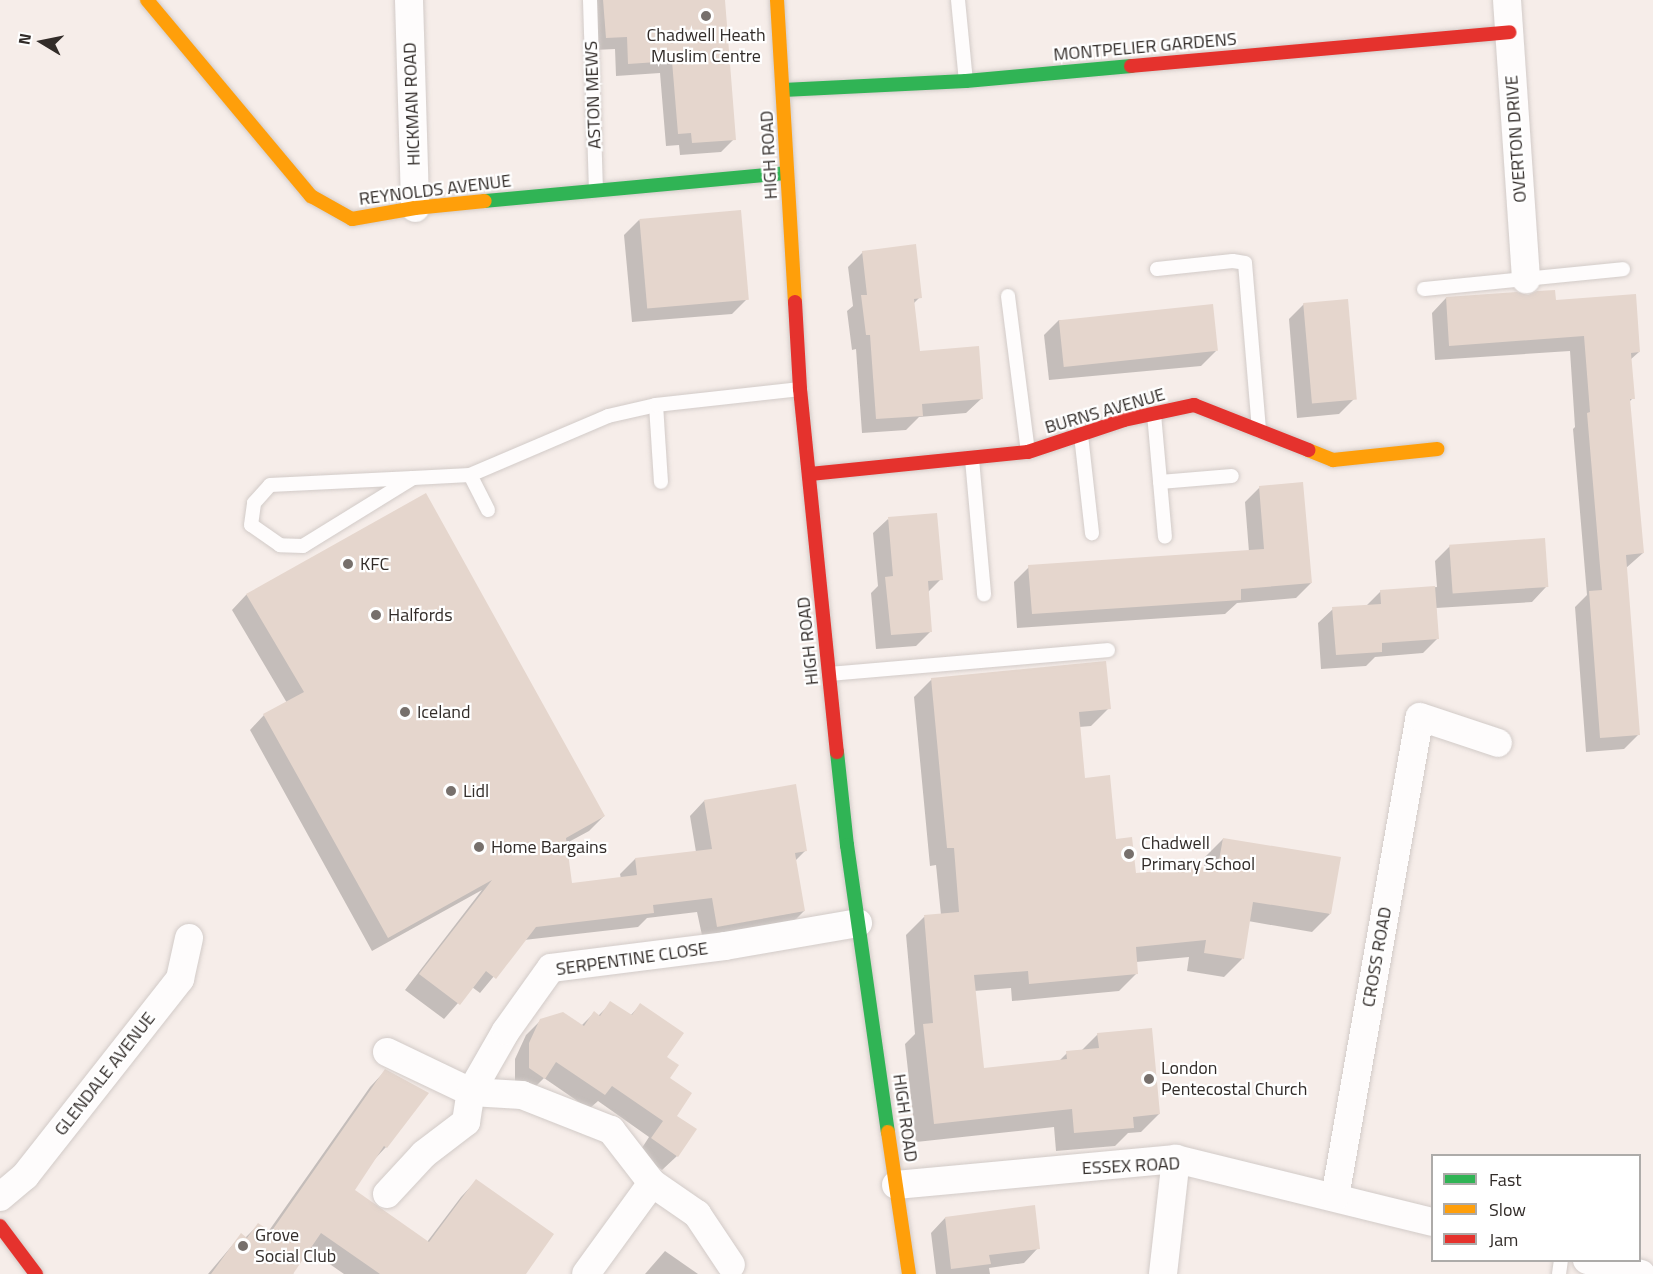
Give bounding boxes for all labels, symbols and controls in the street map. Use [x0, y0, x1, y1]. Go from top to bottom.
marker: Chadwell Heath Muslim Centre [699, 9, 713, 23]
north arrow [12, 12, 72, 72]
place label: Chadwell Heath Muslim Centre [646, 25, 766, 68]
street label: MONTPELIER GARDENS [1053, 28, 1237, 66]
text: N [11, 31, 37, 46]
street label: ASTON MEWS [580, 41, 606, 149]
street label: HICKMAN ROAD [399, 42, 425, 166]
street label: OVERTON DRIVE [1501, 75, 1531, 203]
street label: HIGH ROAD [756, 110, 782, 200]
street label: REYNOLDS AVENUE [358, 170, 512, 210]
street label: BURNS AVENUE [1042, 384, 1168, 438]
place label: KFC [360, 553, 389, 575]
marker: KFC [341, 557, 355, 571]
street label: HIGH ROAD [793, 596, 823, 686]
place label: Halfords [388, 604, 453, 626]
marker: Halfords [369, 608, 383, 622]
place label: Iceland [417, 701, 471, 723]
marker: Iceland [398, 705, 412, 719]
place label: Lidl [463, 780, 489, 802]
marker: Lidl [444, 784, 458, 798]
place label: Chadwell Primary School [1141, 833, 1255, 876]
place label: Home Bargains [491, 836, 607, 858]
marker: Home Bargains [472, 840, 486, 854]
marker: Chadwell Primary School [1122, 847, 1136, 861]
street label: CROSS ROAD [1358, 905, 1396, 1009]
street label: SERPENTINE CLOSE [555, 938, 709, 980]
street label: GLENDALE AVENUE [50, 1008, 160, 1140]
place label: London Pentecostal Church [1161, 1058, 1307, 1100]
street label: HIGH ROAD [888, 1072, 922, 1164]
marker: London Pentecostal Church [1142, 1072, 1156, 1086]
street label: ESSEX ROAD [1081, 1153, 1181, 1179]
legend [1431, 1154, 1641, 1262]
text: Fast [1489, 1166, 1522, 1193]
text: Slow [1489, 1196, 1526, 1223]
place label: Grove Social Club [255, 1225, 336, 1268]
text: Jam [1489, 1226, 1518, 1253]
marker: Grove Social Club [236, 1239, 250, 1253]

